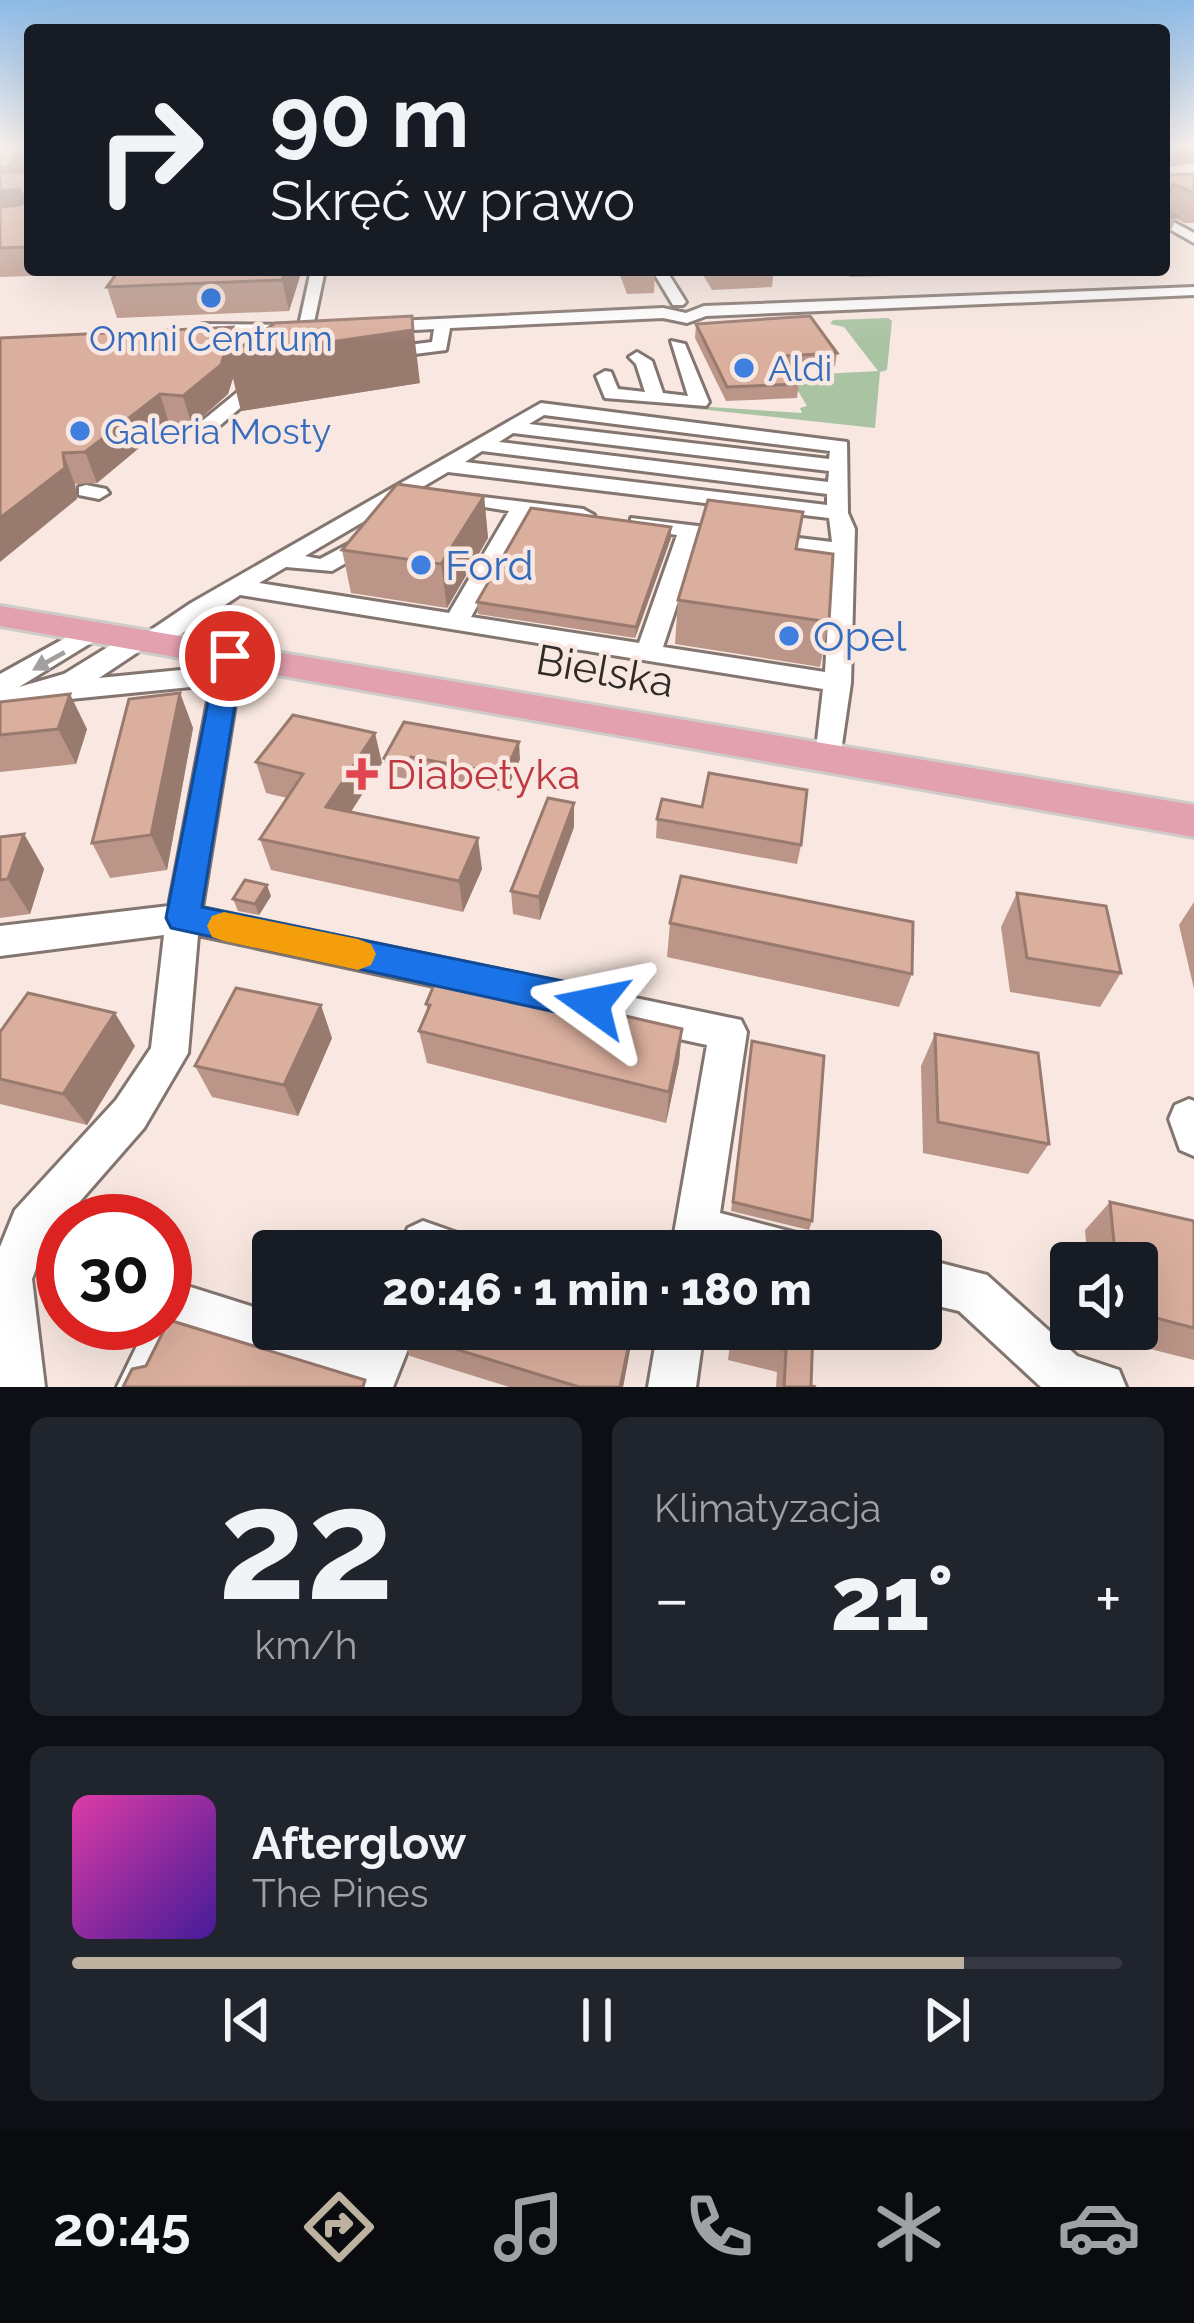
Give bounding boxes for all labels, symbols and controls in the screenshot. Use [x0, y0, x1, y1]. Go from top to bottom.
text: 90 m [270, 68, 469, 167]
icon: right [72, 72, 228, 228]
text: Skręć w prawo [270, 169, 635, 233]
marker: Omni Centrum [198, 285, 224, 311]
place label: Omni Centrum [89, 317, 333, 359]
place label: Aldi [768, 347, 832, 389]
marker: Aldi [731, 355, 757, 381]
place label: Galeria Mosty [104, 410, 331, 452]
marker: Galeria Mosty [67, 418, 93, 444]
place label: Ford [445, 541, 534, 590]
marker: Ford [408, 552, 434, 578]
pin [179, 605, 281, 707]
place label: Opel [813, 612, 907, 661]
icon: arrive [197, 623, 263, 689]
marker: Opel [776, 623, 802, 649]
street label: Bielska [533, 635, 677, 707]
one-way arrow [32, 650, 66, 671]
place label: Diabetyka [386, 750, 580, 799]
marker: Diabetyka [349, 761, 375, 787]
position arrow [529, 941, 655, 1067]
speed limit sign: 30 [36, 1194, 192, 1350]
map controls [1050, 1242, 1158, 1350]
button: sound [1050, 1242, 1158, 1350]
text: 20:46 · 1 min · 180 m [382, 1263, 812, 1316]
text: 22 [218, 1452, 394, 1636]
text: Klimatyzacja [654, 1485, 881, 1531]
text: 21° [831, 1545, 954, 1651]
text: − [654, 1560, 690, 1637]
text: + [1095, 1560, 1122, 1637]
text: km/h [255, 1622, 357, 1668]
text: Afterglow [252, 1817, 466, 1870]
text: The Pines [252, 1870, 429, 1916]
icon: previous [214, 1987, 280, 2053]
icon: pause [564, 1987, 630, 2053]
icon: next [914, 1987, 980, 2053]
icon: directions [297, 2185, 381, 2269]
icon: music [487, 2185, 571, 2269]
icon: phone [677, 2185, 761, 2269]
icon: climate [867, 2185, 951, 2269]
icon: car [1057, 2185, 1141, 2269]
text: 20:45 [53, 2195, 191, 2259]

